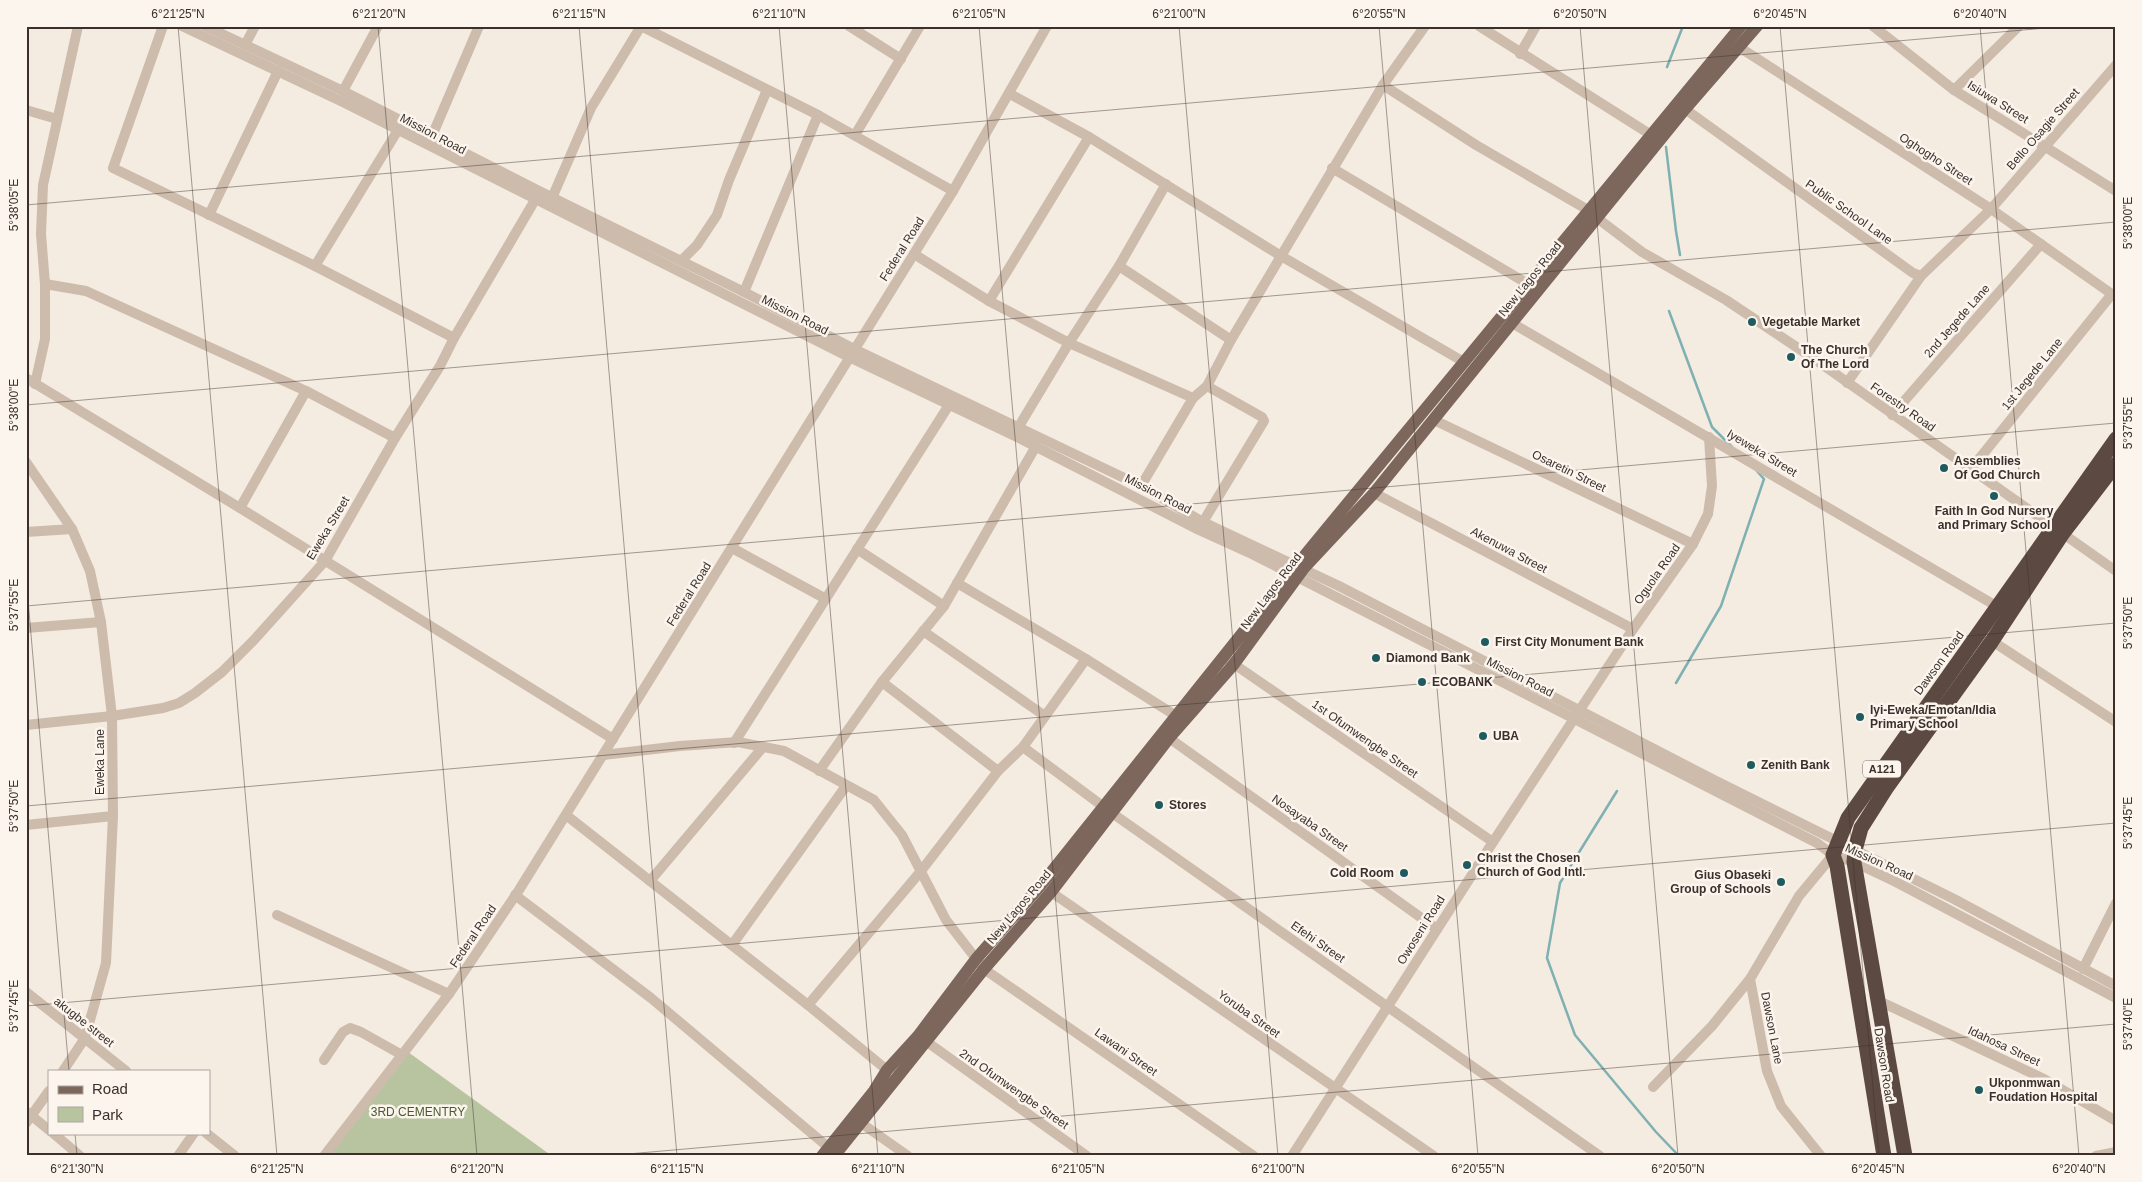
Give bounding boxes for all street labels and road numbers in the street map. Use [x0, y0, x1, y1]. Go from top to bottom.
street label: Isiuwa Street [1965, 78, 2032, 127]
street label: Bello Osagie Street [2004, 85, 2083, 173]
street label: Mission Road [398, 111, 468, 157]
street label: Oghogho Street [1897, 130, 1976, 188]
street label: Public School Lane [1803, 177, 1895, 247]
street label: Federal Road [877, 214, 927, 284]
street label: New Lagos Road [1496, 239, 1564, 319]
street label: 2nd Jegede Lane [1921, 281, 1993, 361]
street label: Mission Road [759, 292, 831, 338]
street label: 1st Jegede Lane [1999, 335, 2066, 413]
street label: Forestry Road [1868, 379, 1938, 435]
street label: Iyeweka Street [1724, 427, 1800, 480]
street label: Osaretin Street [1530, 447, 1609, 495]
street label: Mission Road [1122, 471, 1194, 517]
street label: Eweka Street [304, 493, 353, 562]
street label: Akenuwa Street [1468, 524, 1550, 576]
street label: Oguola Road [1631, 541, 1683, 607]
street label: New Lagos Road [1238, 550, 1304, 632]
street label: Federal Road [664, 559, 714, 629]
street label: Dawson Road [1911, 628, 1967, 698]
street label: Mission Road [1484, 654, 1556, 700]
street label: 1st Ofumwengbe Street [1309, 697, 1421, 781]
street label: Eweka Lane [93, 729, 107, 795]
road number: A121 [1863, 761, 1901, 778]
street label: Nosayaba Street [1269, 792, 1351, 855]
street label: Mission Road [1843, 841, 1915, 883]
street label: New Lagos Road [984, 867, 1054, 947]
street label: Owoseni Road [1394, 893, 1448, 967]
street label: Federal Road [447, 902, 499, 970]
street label: Efehi Street [1288, 918, 1348, 966]
street label: Yoruba Street [1215, 987, 1283, 1041]
street label: Dawson Lane [1758, 991, 1786, 1066]
street label: akugbe street [51, 994, 117, 1050]
street label: Idahosa Street [1966, 1023, 2043, 1069]
street label: Lawani Street [1092, 1025, 1161, 1079]
street label: Dawson Road [1871, 1027, 1897, 1103]
street label: 2nd Ofumwengbe Street [957, 1046, 1072, 1132]

